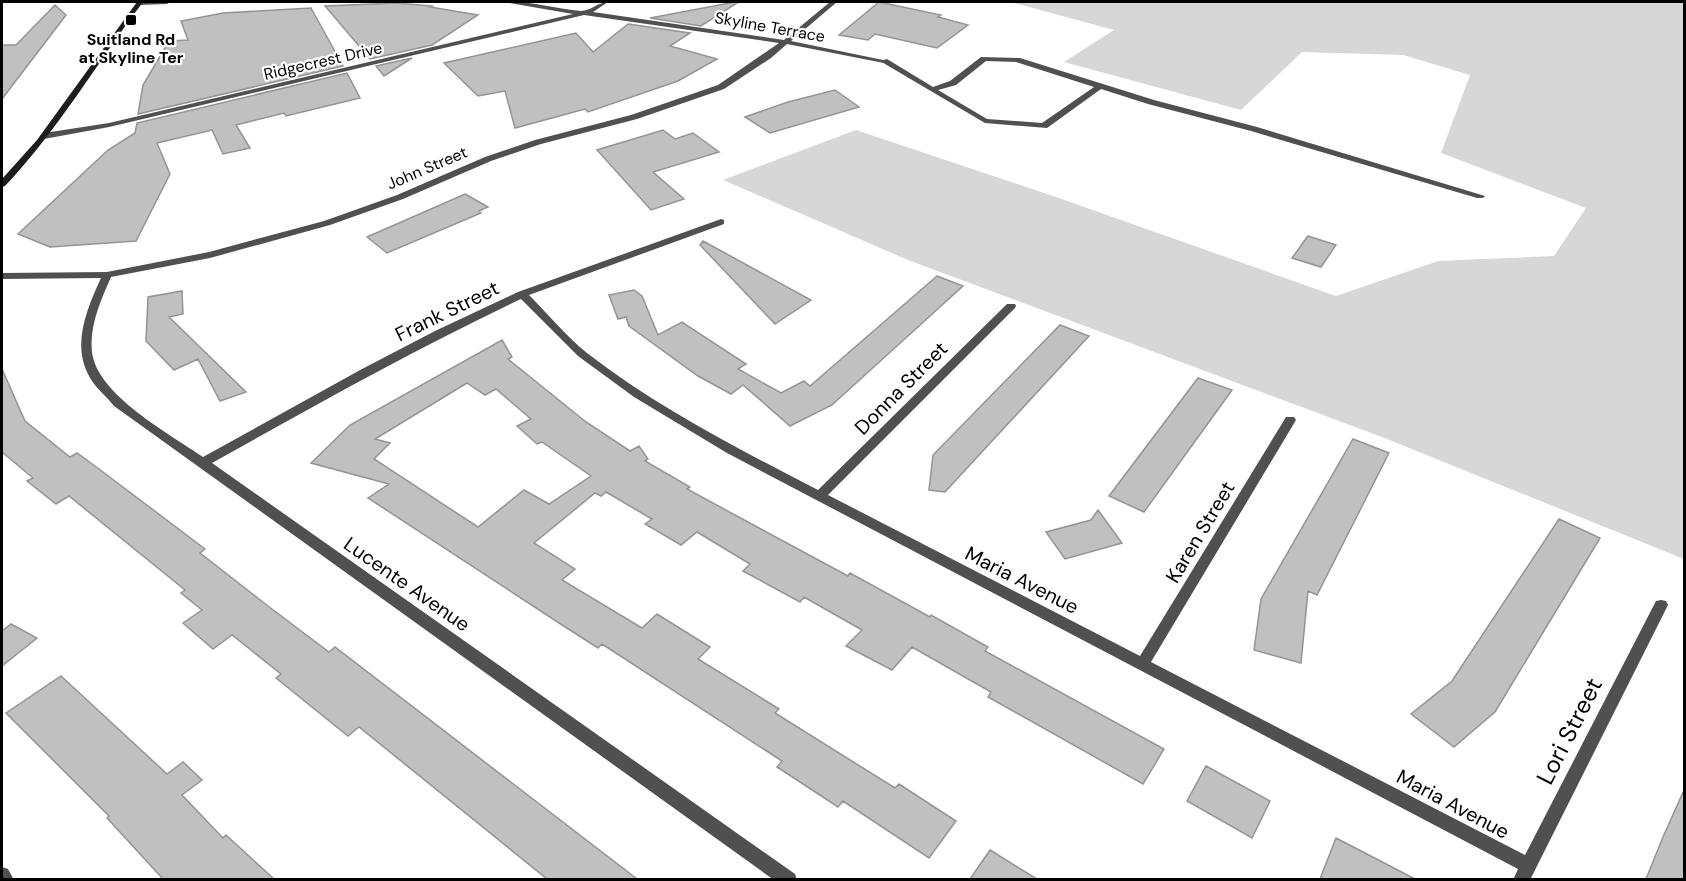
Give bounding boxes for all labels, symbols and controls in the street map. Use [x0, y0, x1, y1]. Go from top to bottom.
street label: Skyline Terrace [713, 7, 827, 47]
marker: Suitland Rd at Skyline Ter [124, 13, 138, 27]
place label: Suitland Rd at Skyline Ter [79, 29, 184, 68]
street label: Ridgecrest Drive [262, 37, 384, 85]
street label: John Street [384, 142, 470, 194]
street label: Frank Street [391, 275, 503, 347]
street label: Donna Street [849, 336, 953, 440]
street label: Karen Street [1160, 476, 1241, 588]
street label: Lucente Avenue [339, 531, 475, 637]
street label: Maria Avenue [961, 540, 1083, 620]
street label: Lori Street [1529, 673, 1609, 789]
street label: Maria Avenue [1392, 763, 1514, 845]

